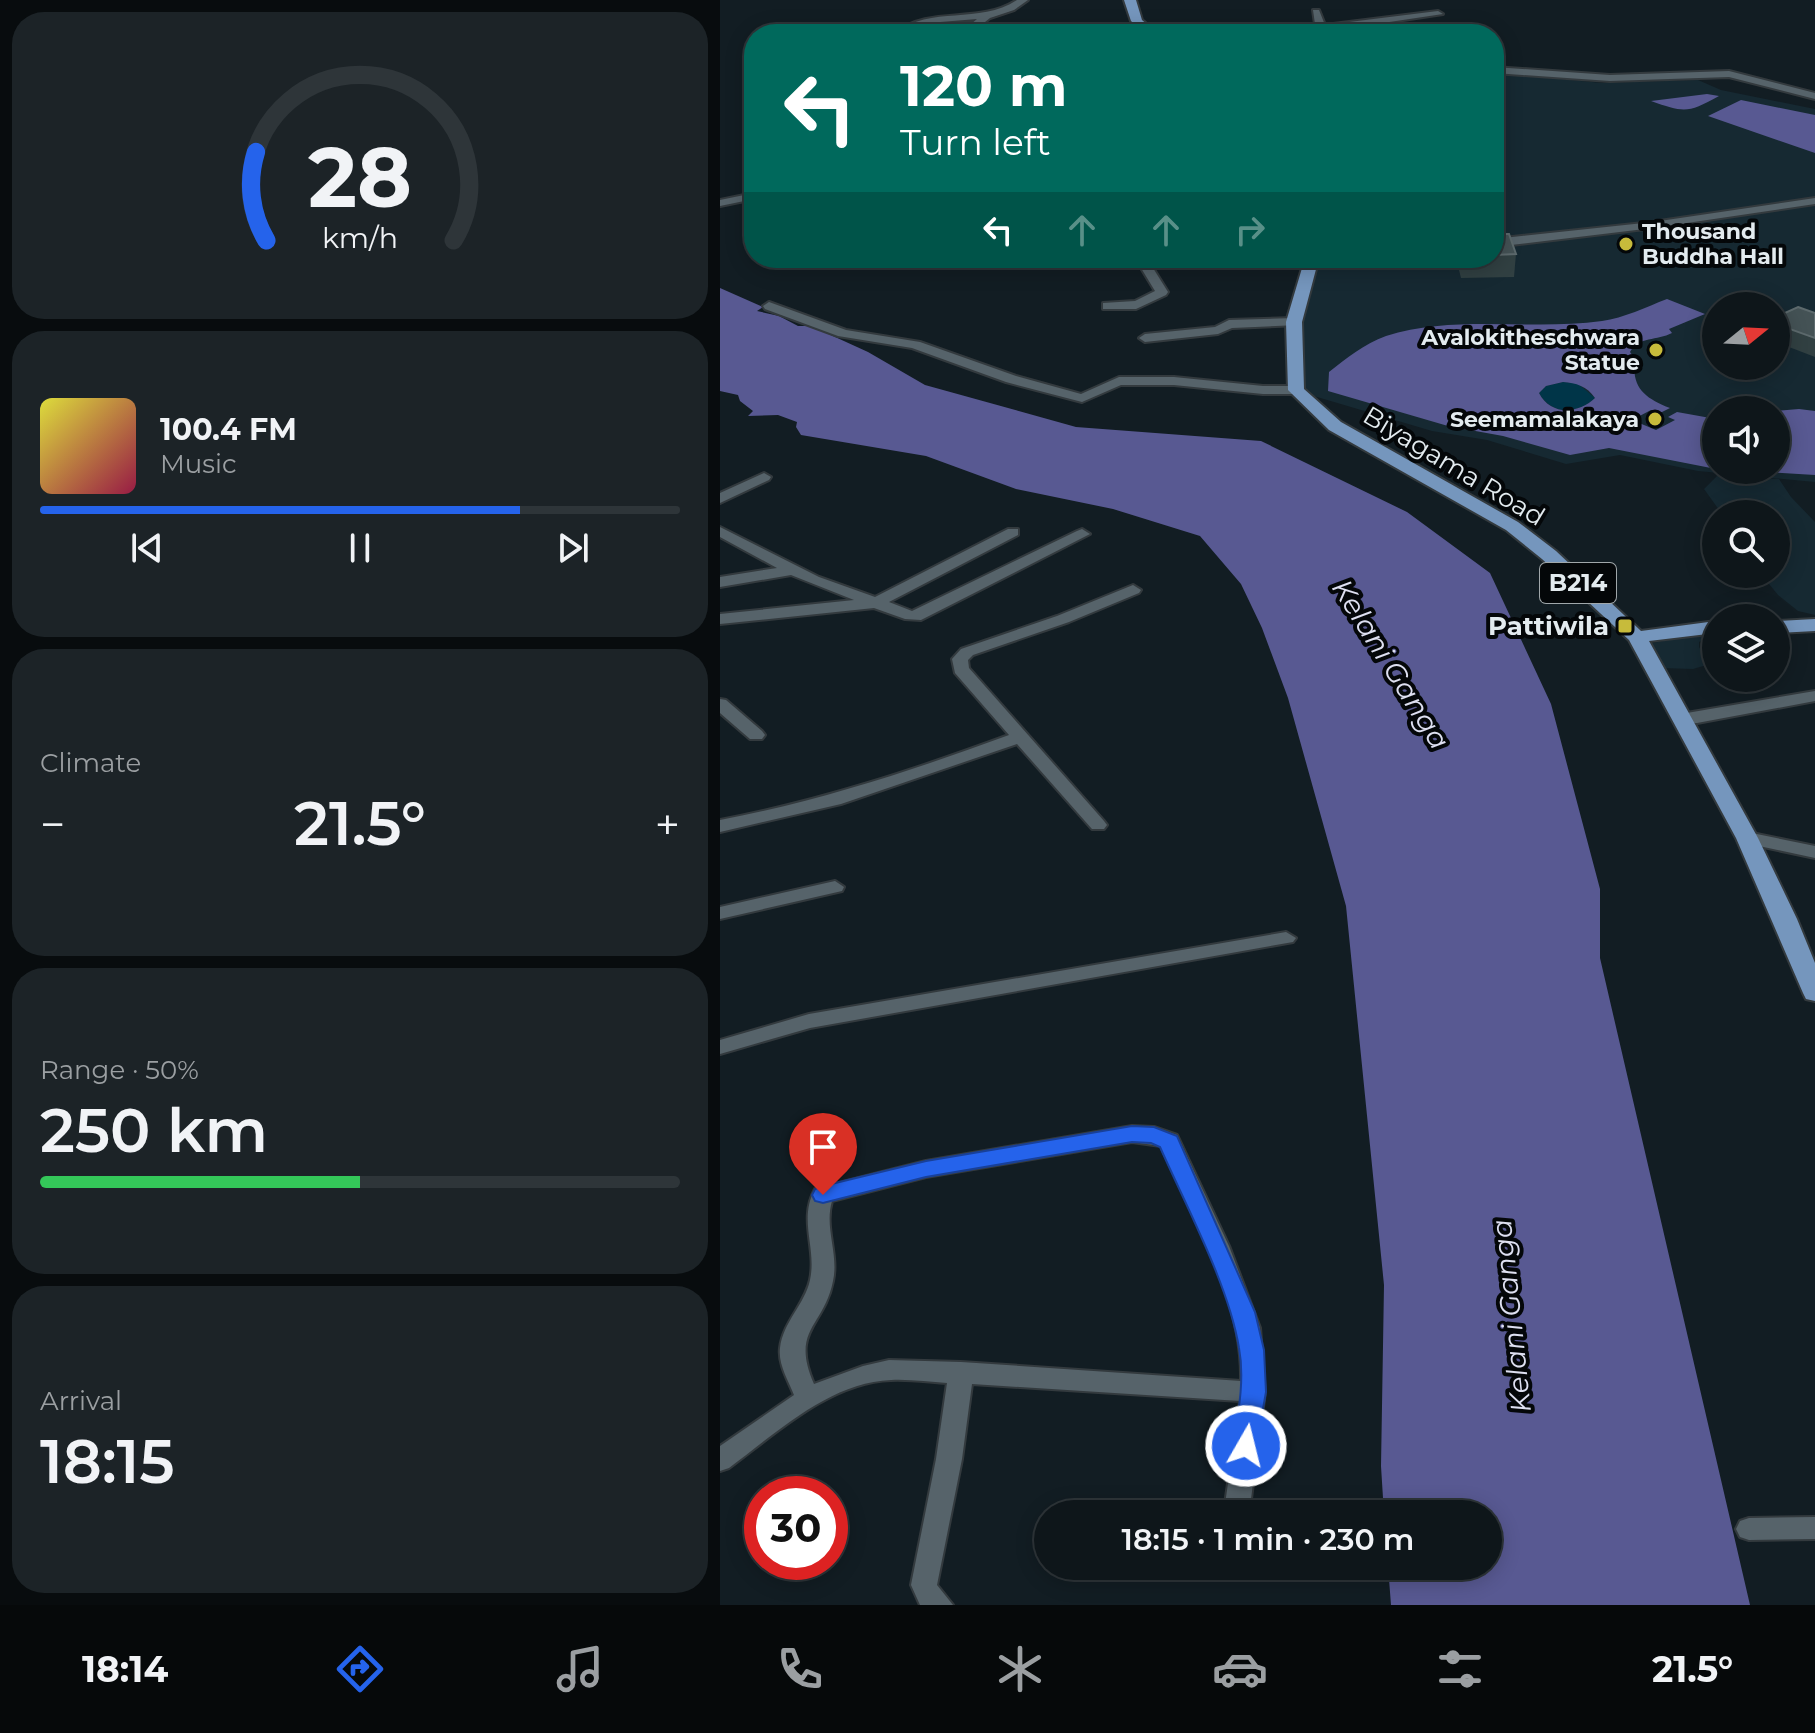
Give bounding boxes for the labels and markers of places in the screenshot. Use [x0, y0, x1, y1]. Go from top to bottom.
place label: Thousand Buddha Hall [1642, 218, 1784, 270]
marker: Thousand Buddha Hall [1617, 235, 1635, 253]
place label: Avalokitheschwara Statue [1420, 324, 1640, 376]
marker: Avalokitheschwara Statue [1647, 341, 1665, 359]
place label: Seemamalakaya [1450, 406, 1639, 433]
marker: Seemamalakaya [1646, 410, 1664, 428]
place label: Pattiwila [1488, 610, 1609, 642]
marker: Pattiwila [1616, 617, 1634, 635]
pin [789, 1113, 857, 1195]

